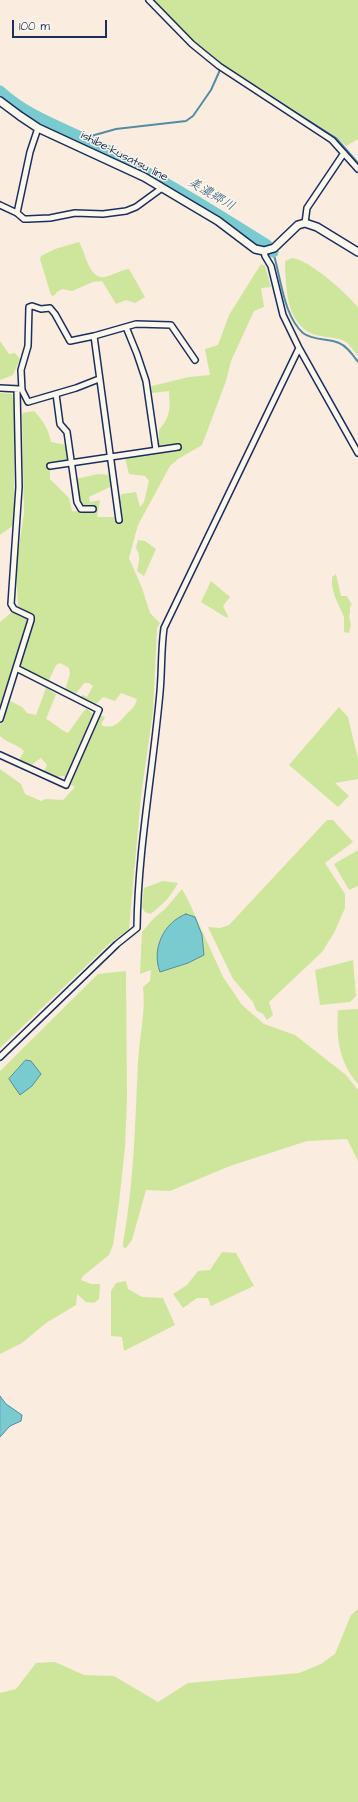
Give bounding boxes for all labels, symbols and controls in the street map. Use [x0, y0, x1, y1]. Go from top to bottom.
scale bar [14, 12, 109, 38]
text: 100 m [19, 18, 50, 35]
street label: ishibe-kusatsu line [78, 129, 170, 185]
water label: 美濃郷川 [185, 175, 237, 215]

